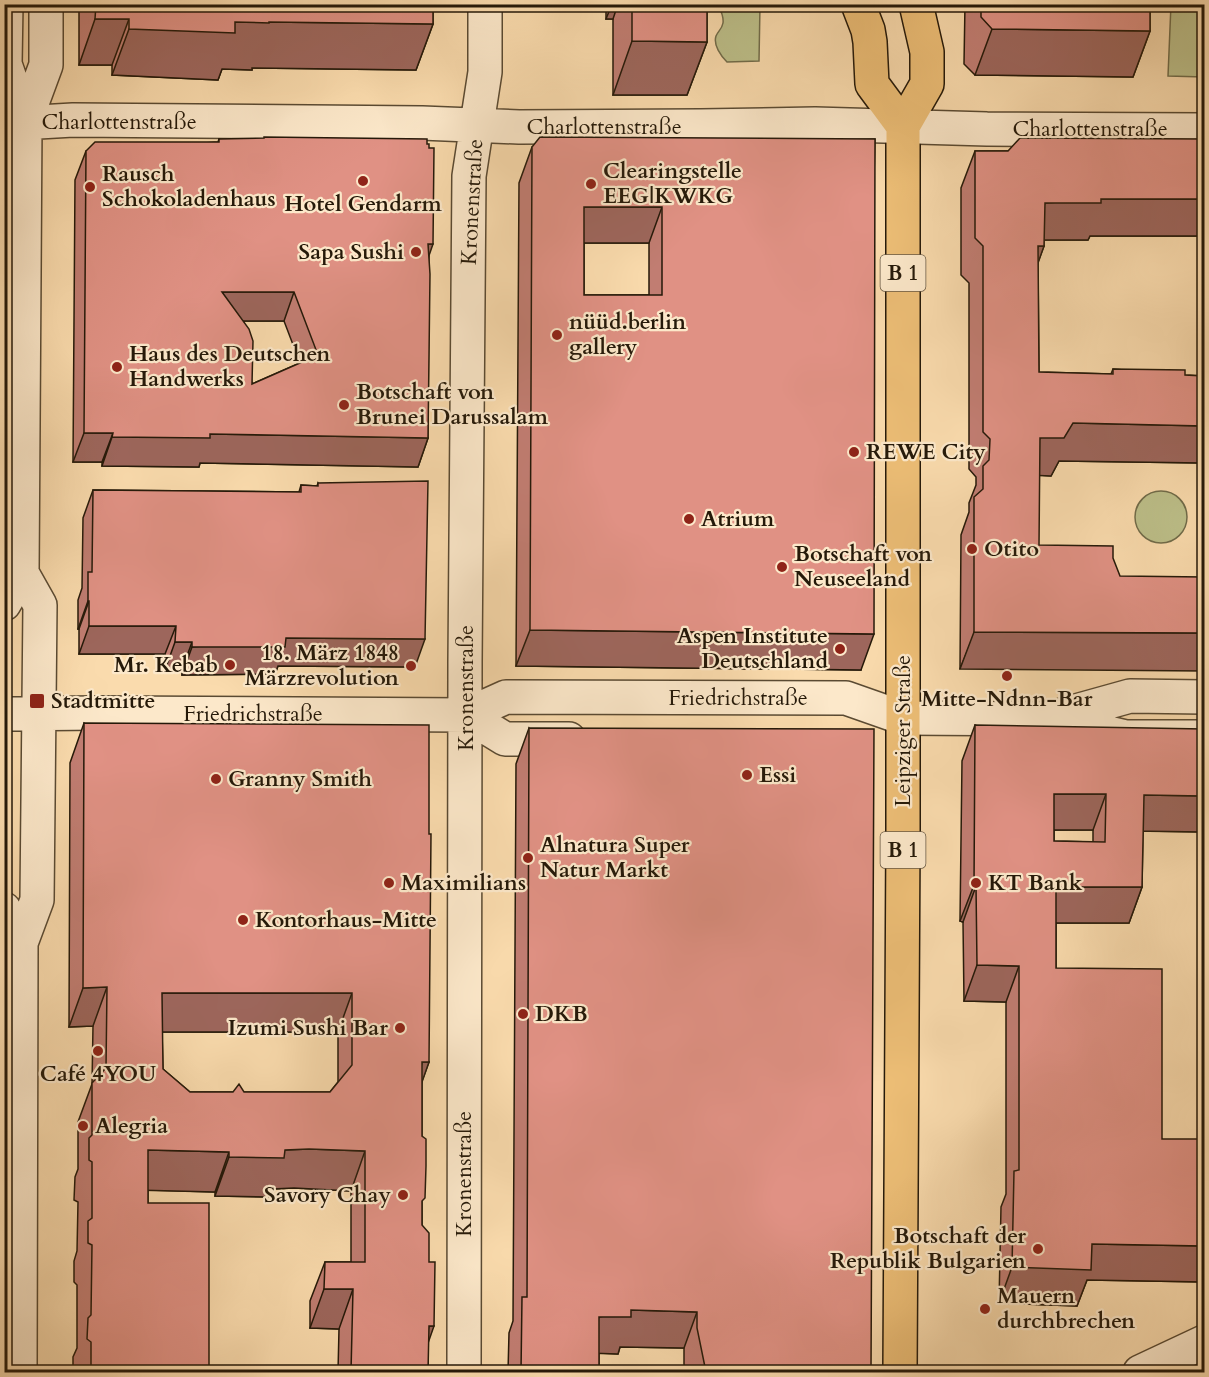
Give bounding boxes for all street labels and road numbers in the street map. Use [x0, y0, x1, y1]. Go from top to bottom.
street label: Charlottenstraße [41, 107, 197, 137]
street label: Charlottenstraße [526, 112, 682, 142]
street label: Charlottenstraße [1012, 114, 1168, 144]
street label: Kronenstraße [454, 138, 490, 266]
road number: B 1 [880, 255, 926, 291]
street label: Kronenstraße [451, 625, 481, 751]
street label: Leipziger Straße [888, 655, 918, 807]
street label: Friedrichstraße [668, 683, 808, 713]
street label: Friedrichstraße [183, 699, 323, 729]
road number: B 1 [880, 832, 926, 868]
street label: Kronenstraße [449, 1111, 479, 1237]

